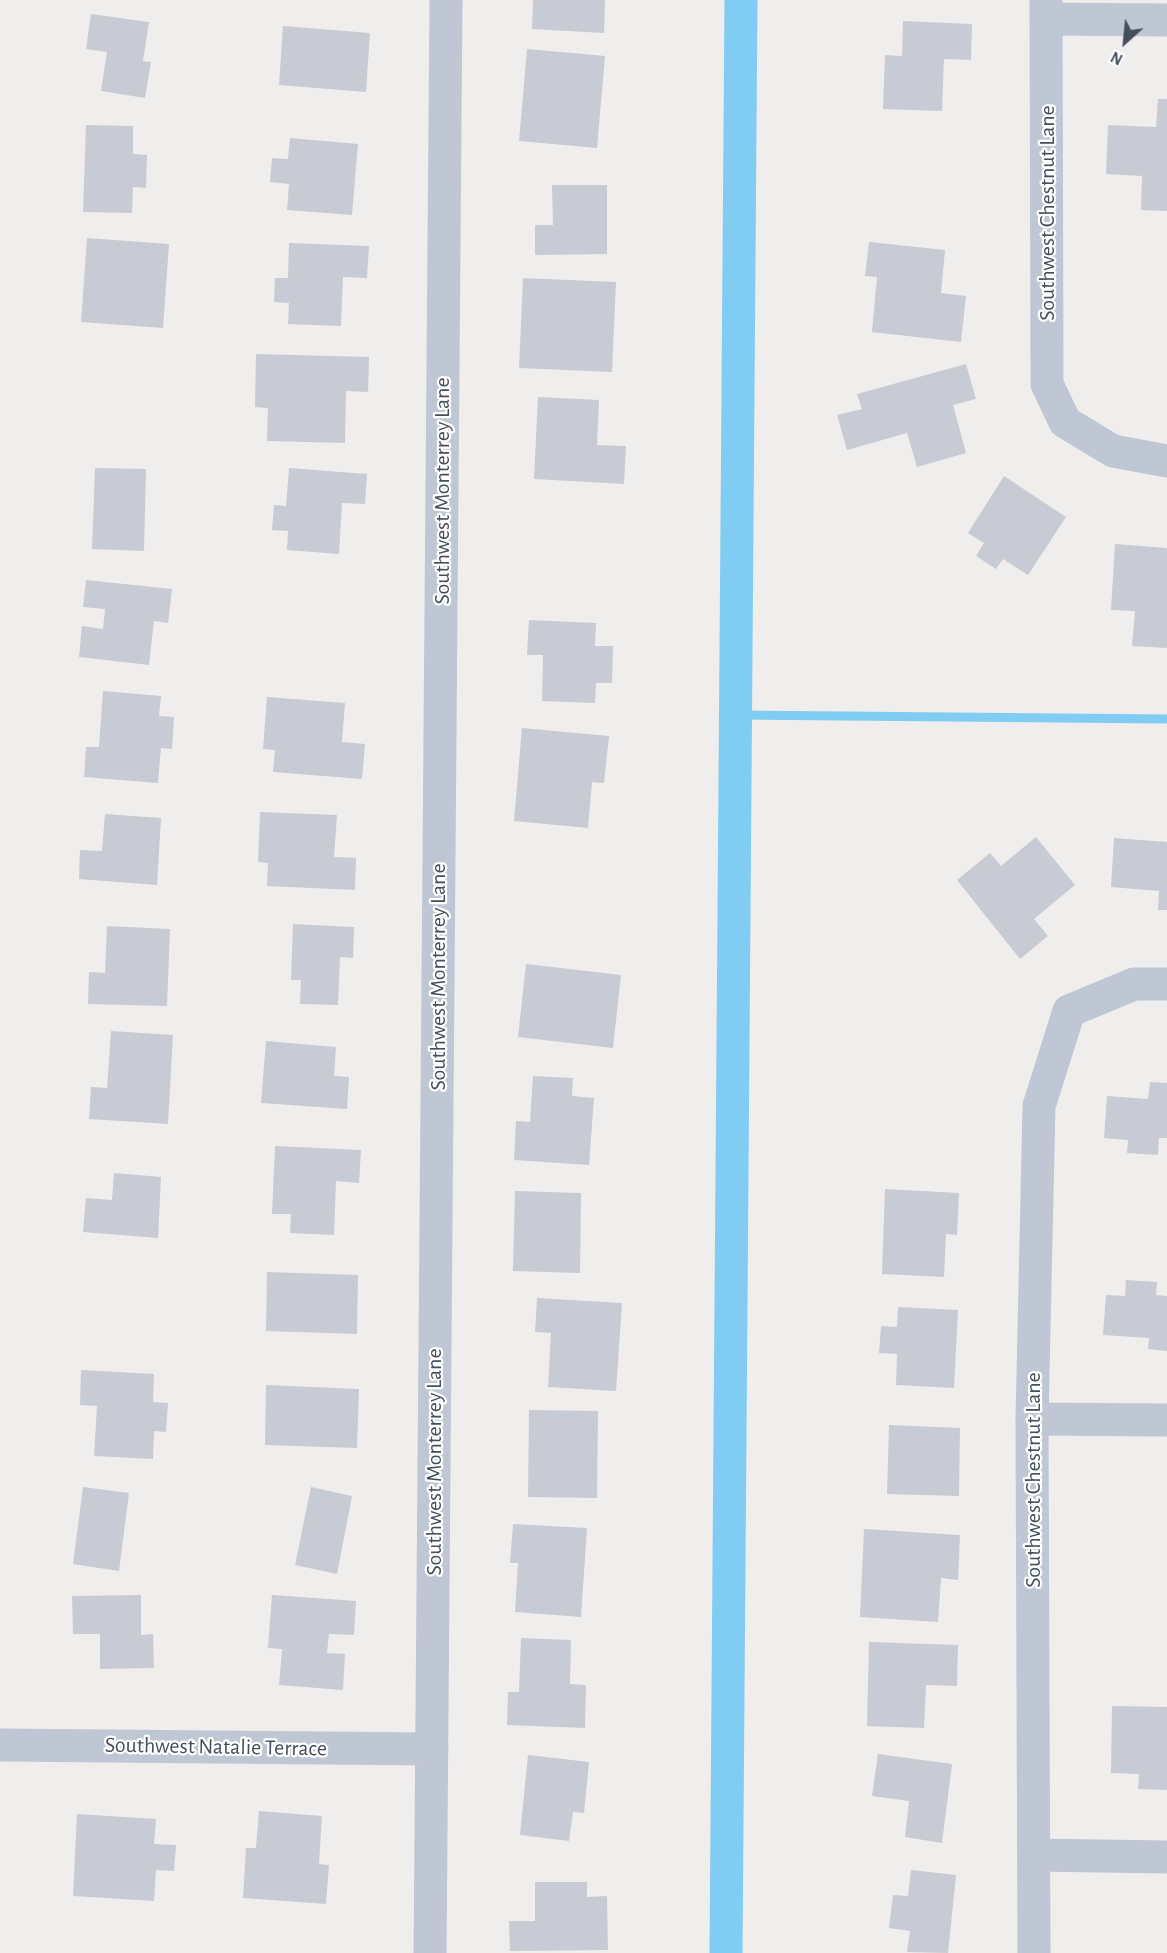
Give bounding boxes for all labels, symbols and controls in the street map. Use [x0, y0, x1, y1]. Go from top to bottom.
north arrow [1095, 12, 1155, 72]
text: N [1108, 48, 1125, 68]
street label: Southwest Chestnut Lane [1034, 105, 1060, 321]
street label: Southwest Monterrey Lane [429, 377, 455, 605]
street label: Southwest Monterrey Lane [425, 863, 451, 1091]
street label: Southwest Monterrey Lane [421, 1348, 447, 1576]
street label: Southwest Chestnut Lane [1020, 1372, 1046, 1588]
street label: Southwest Natalie Terrace [105, 1732, 327, 1762]

